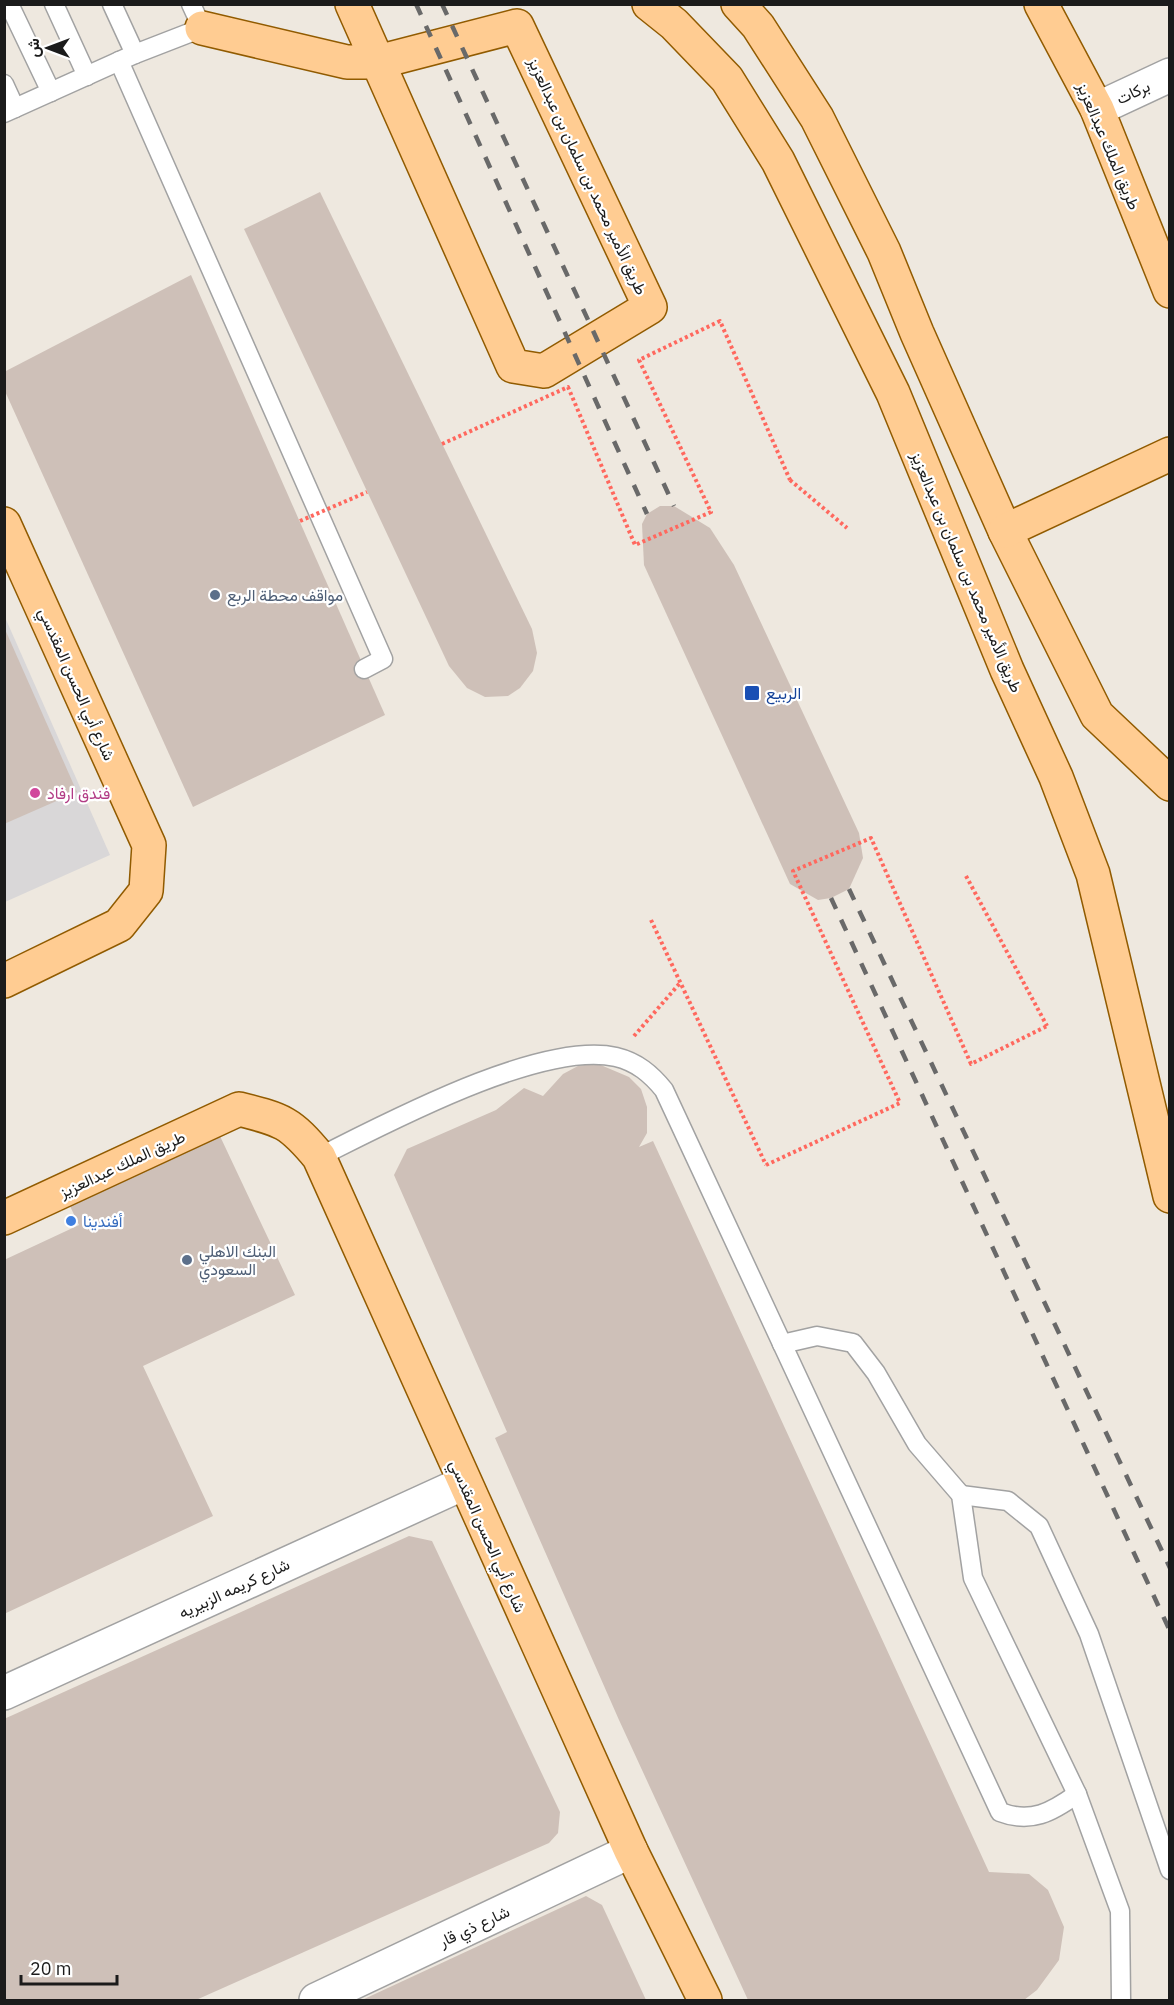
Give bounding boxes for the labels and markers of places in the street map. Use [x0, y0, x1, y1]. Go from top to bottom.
place label: مواقف محطة الربع [227, 585, 343, 607]
marker: مواقف محطة الربع [208, 588, 222, 602]
place label: الربيع [766, 683, 801, 705]
marker: الربيع [743, 684, 761, 702]
place label: فندق ارفاد [47, 783, 110, 804]
marker: فندق ارفاد [28, 786, 42, 800]
place label: أفندينا [83, 1211, 123, 1231]
marker: أفندينا [64, 1214, 78, 1228]
place label: البنك الاهلي السعودي [199, 1241, 276, 1283]
marker: البنك الاهلي السعودي [180, 1253, 194, 1267]

